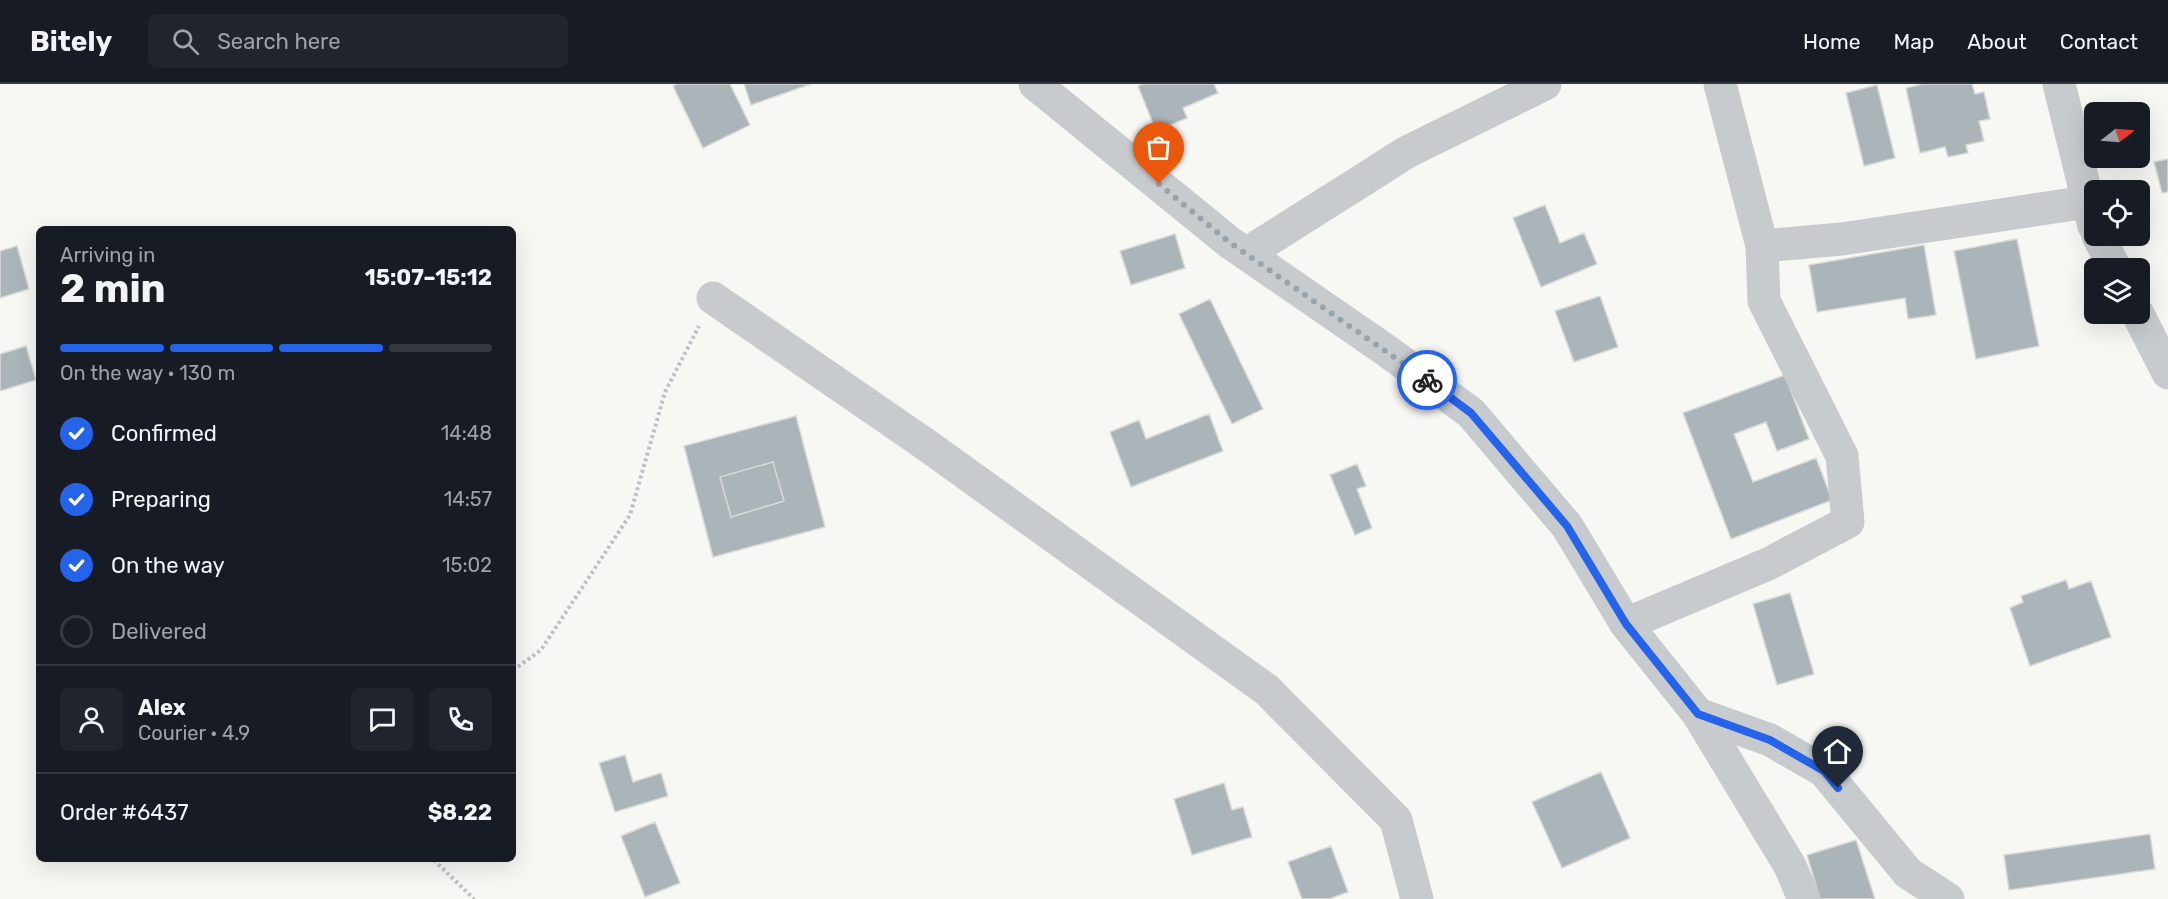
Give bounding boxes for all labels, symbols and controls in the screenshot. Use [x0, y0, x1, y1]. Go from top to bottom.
search box [148, 14, 568, 68]
text: Bitely [30, 25, 112, 58]
icon: search [169, 25, 202, 58]
text: Search here [217, 28, 341, 55]
text: Home [1803, 29, 1860, 54]
text: Map [1893, 29, 1934, 54]
text: About [1967, 29, 2027, 54]
text: Contact [2060, 29, 2138, 54]
north arrow [2084, 102, 2150, 168]
map controls [2084, 102, 2150, 324]
pin [1133, 122, 1184, 184]
icon: bag [1142, 131, 1175, 164]
button: locate [2084, 180, 2150, 246]
text: Arriving in [60, 243, 155, 267]
button: layers [2084, 258, 2150, 324]
text: 15:07–15:12 [365, 264, 492, 291]
text: 2 min [60, 266, 166, 312]
courier [1397, 350, 1457, 410]
text: On the way · 130 m [60, 361, 235, 385]
icon: bike [1411, 364, 1444, 397]
icon: check [60, 417, 93, 450]
text: Confirmed [111, 420, 217, 447]
text: 14:48 [441, 421, 492, 445]
icon: check [60, 483, 93, 516]
text: Preparing [111, 486, 211, 513]
text: 14:57 [444, 487, 492, 511]
icon: check [60, 549, 93, 582]
text: On the way [111, 552, 225, 579]
text: 15:02 [442, 553, 492, 577]
text: Delivered [111, 618, 207, 645]
button: person [60, 688, 123, 751]
button: chat [351, 688, 414, 751]
button: phone [429, 688, 492, 751]
text: Alex [138, 694, 186, 721]
text: Courier · 4.9 [138, 721, 250, 745]
pin [1812, 726, 1863, 788]
icon: home [1821, 735, 1854, 768]
text: Order #6437 [60, 799, 188, 826]
text: $8.22 [428, 799, 492, 826]

